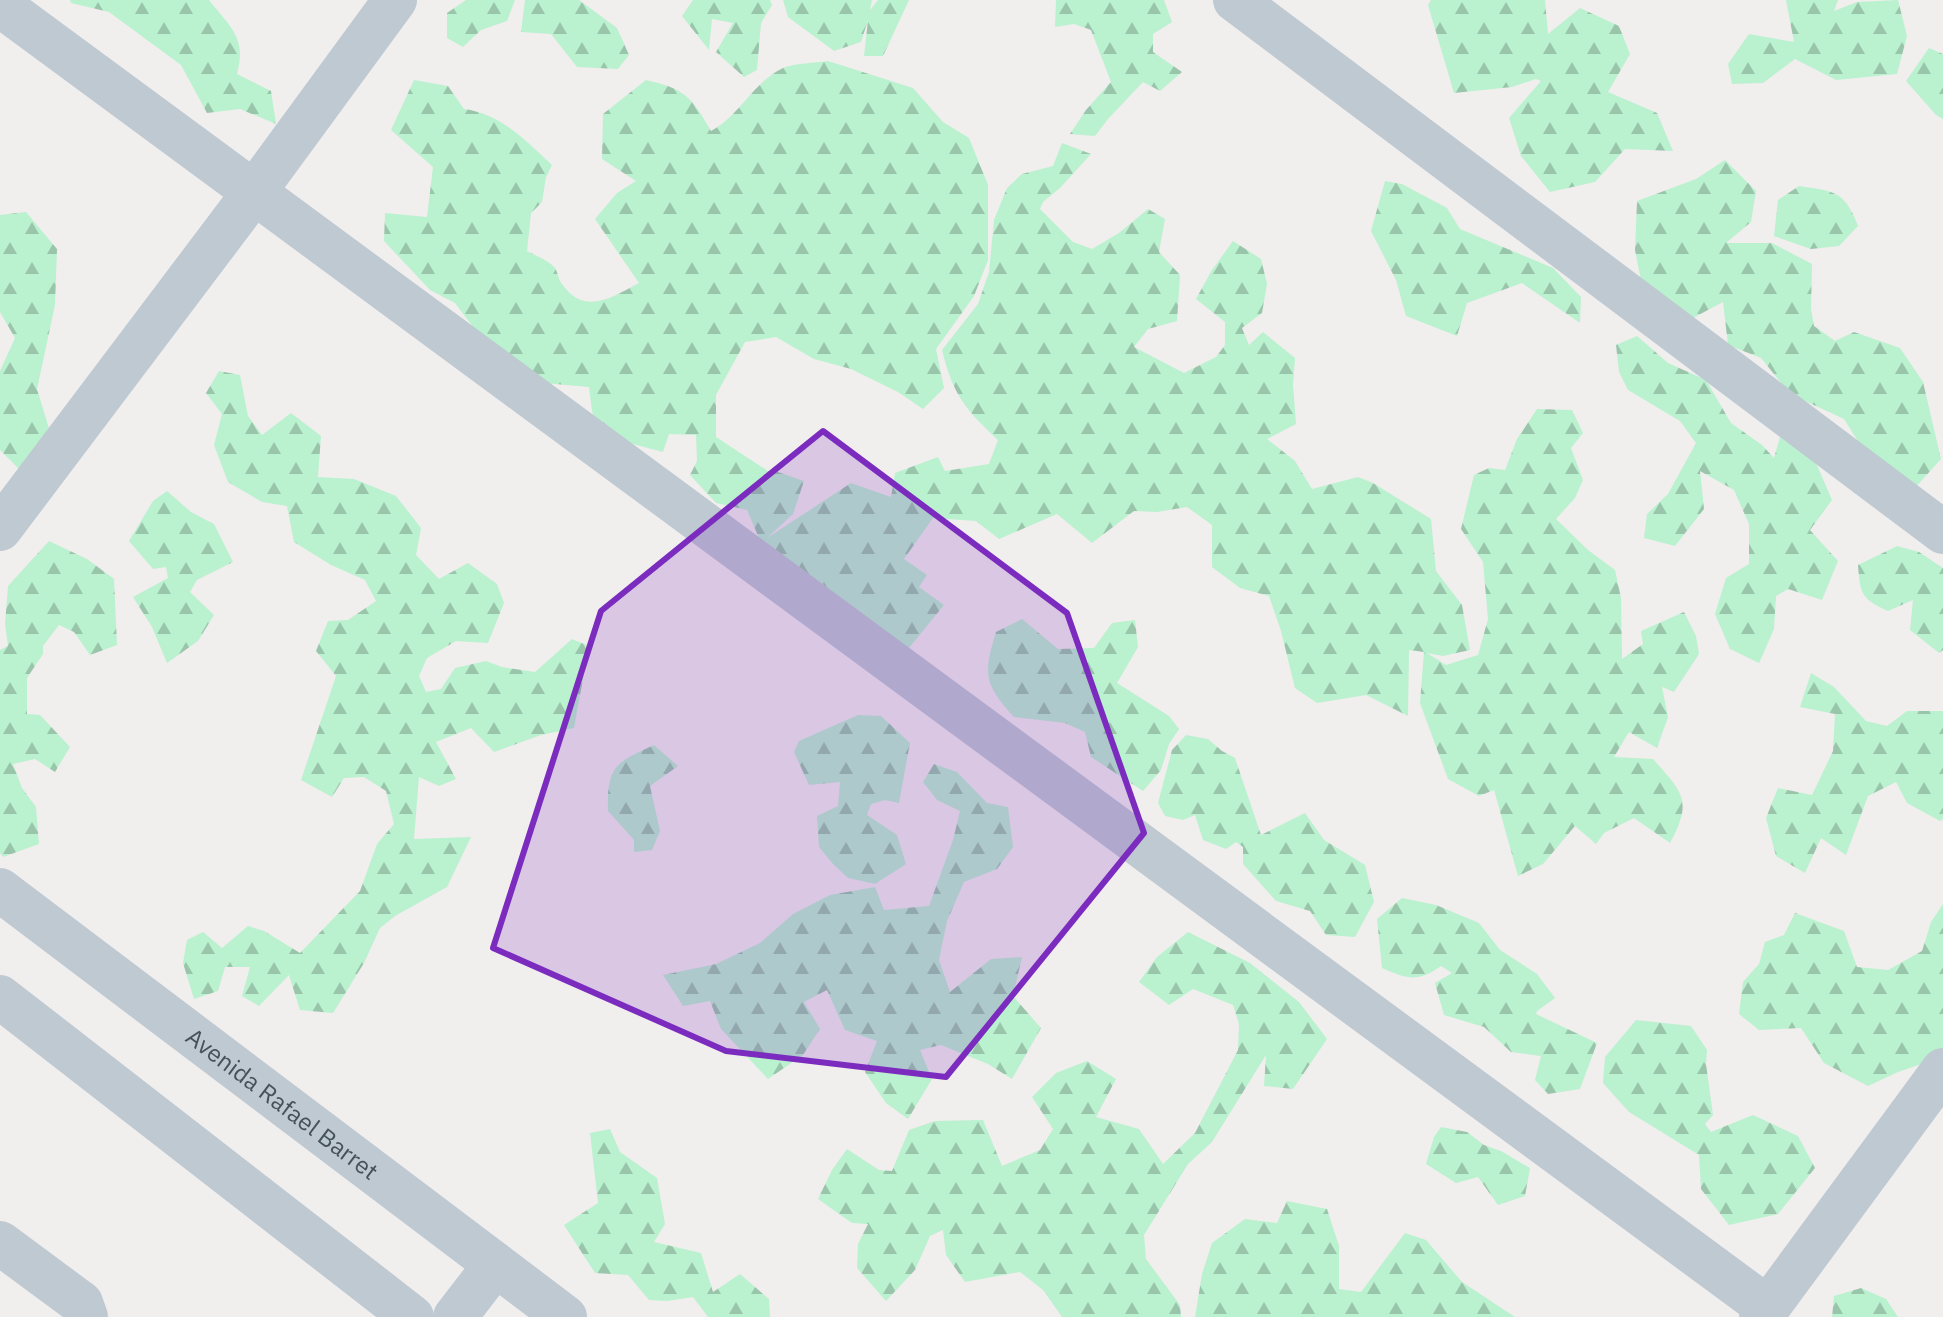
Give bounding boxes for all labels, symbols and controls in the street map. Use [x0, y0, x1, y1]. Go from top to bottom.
street label: Avenida Rafael Barret [180, 1020, 385, 1187]

